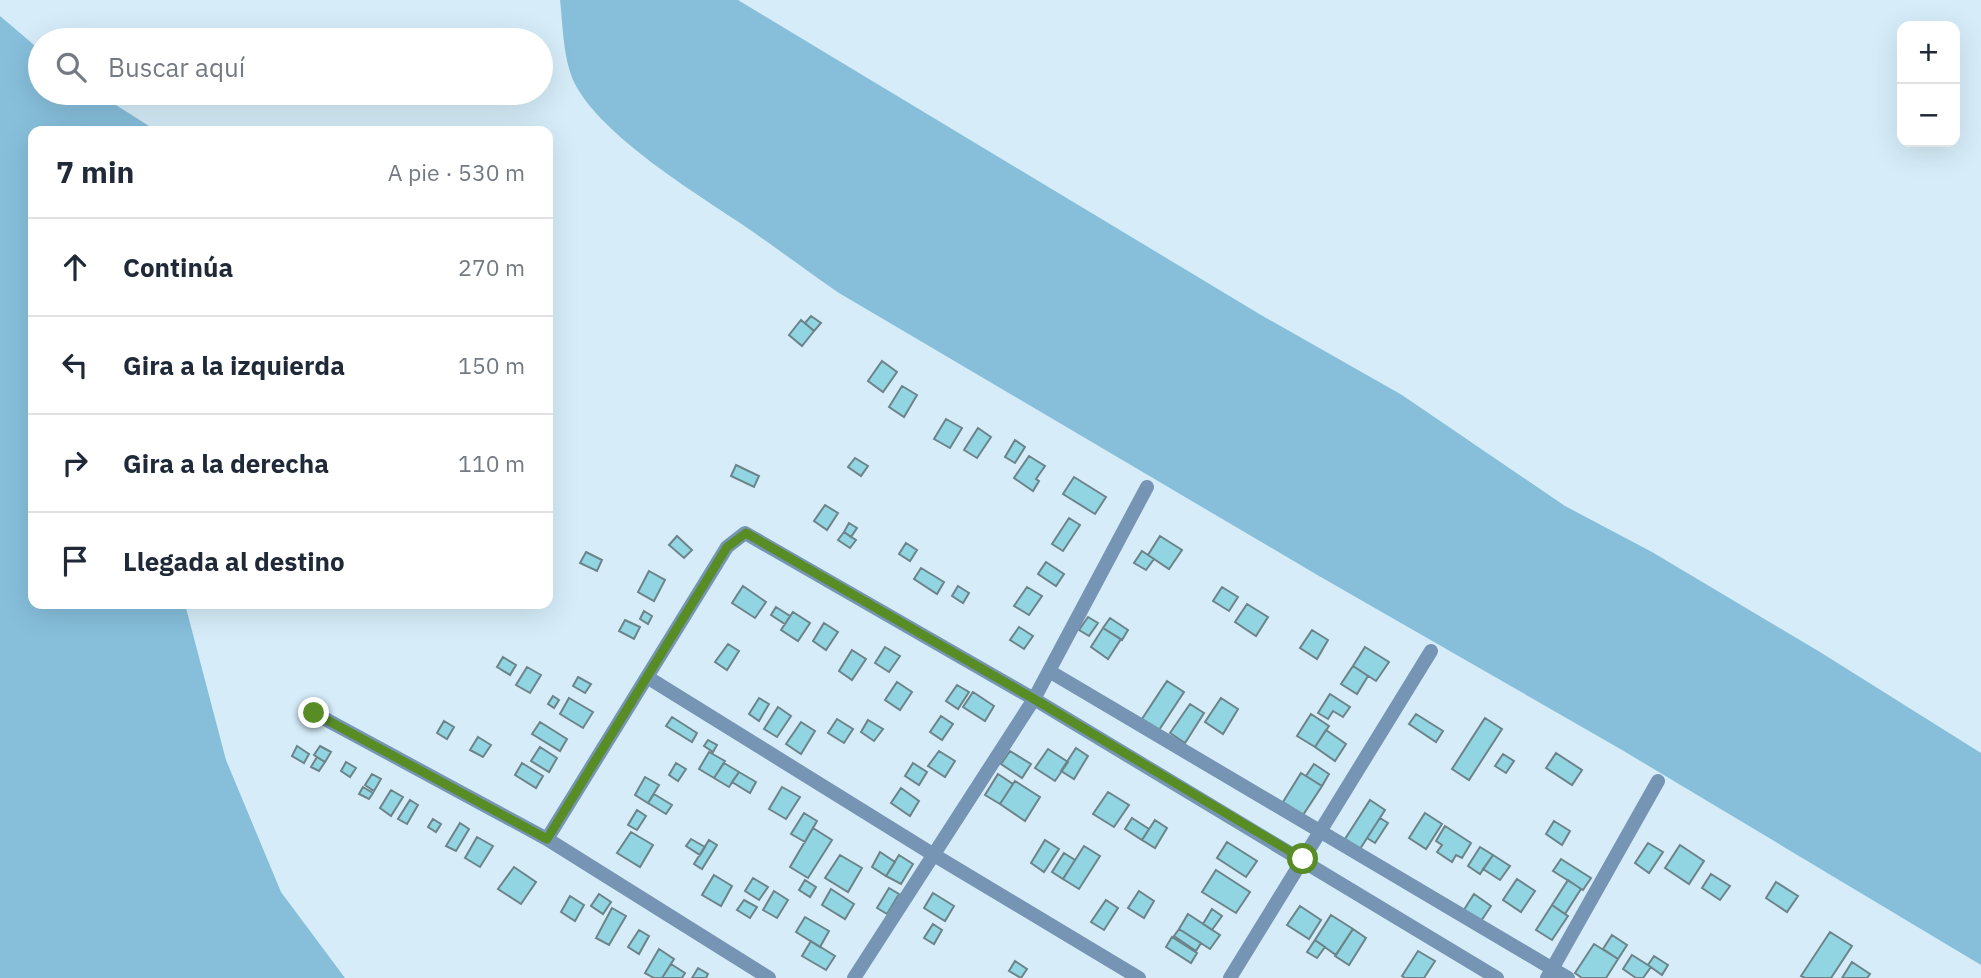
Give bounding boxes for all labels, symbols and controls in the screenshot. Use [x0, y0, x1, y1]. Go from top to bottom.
map controls [1897, 21, 1960, 147]
button: + [1897, 21, 1960, 84]
search box [28, 28, 553, 105]
icon: search [52, 48, 90, 86]
text: Buscar aquí [108, 50, 245, 84]
button: − [1897, 84, 1960, 147]
text: 7 min [56, 152, 134, 191]
text: A pie · 530 m [388, 157, 525, 187]
icon: ahead [56, 248, 94, 286]
text: Continúa [123, 250, 233, 284]
text: 270 m [458, 252, 525, 282]
icon: left [56, 346, 94, 384]
text: Gira a la izquierda [123, 348, 345, 382]
text: 150 m [458, 350, 525, 380]
icon: right [56, 444, 94, 482]
text: Gira a la derecha [123, 446, 329, 480]
text: 110 m [458, 448, 525, 478]
icon: arrive [56, 542, 94, 580]
text: Llegada al destino [123, 544, 345, 578]
route end [298, 697, 329, 728]
route start [1287, 843, 1318, 874]

